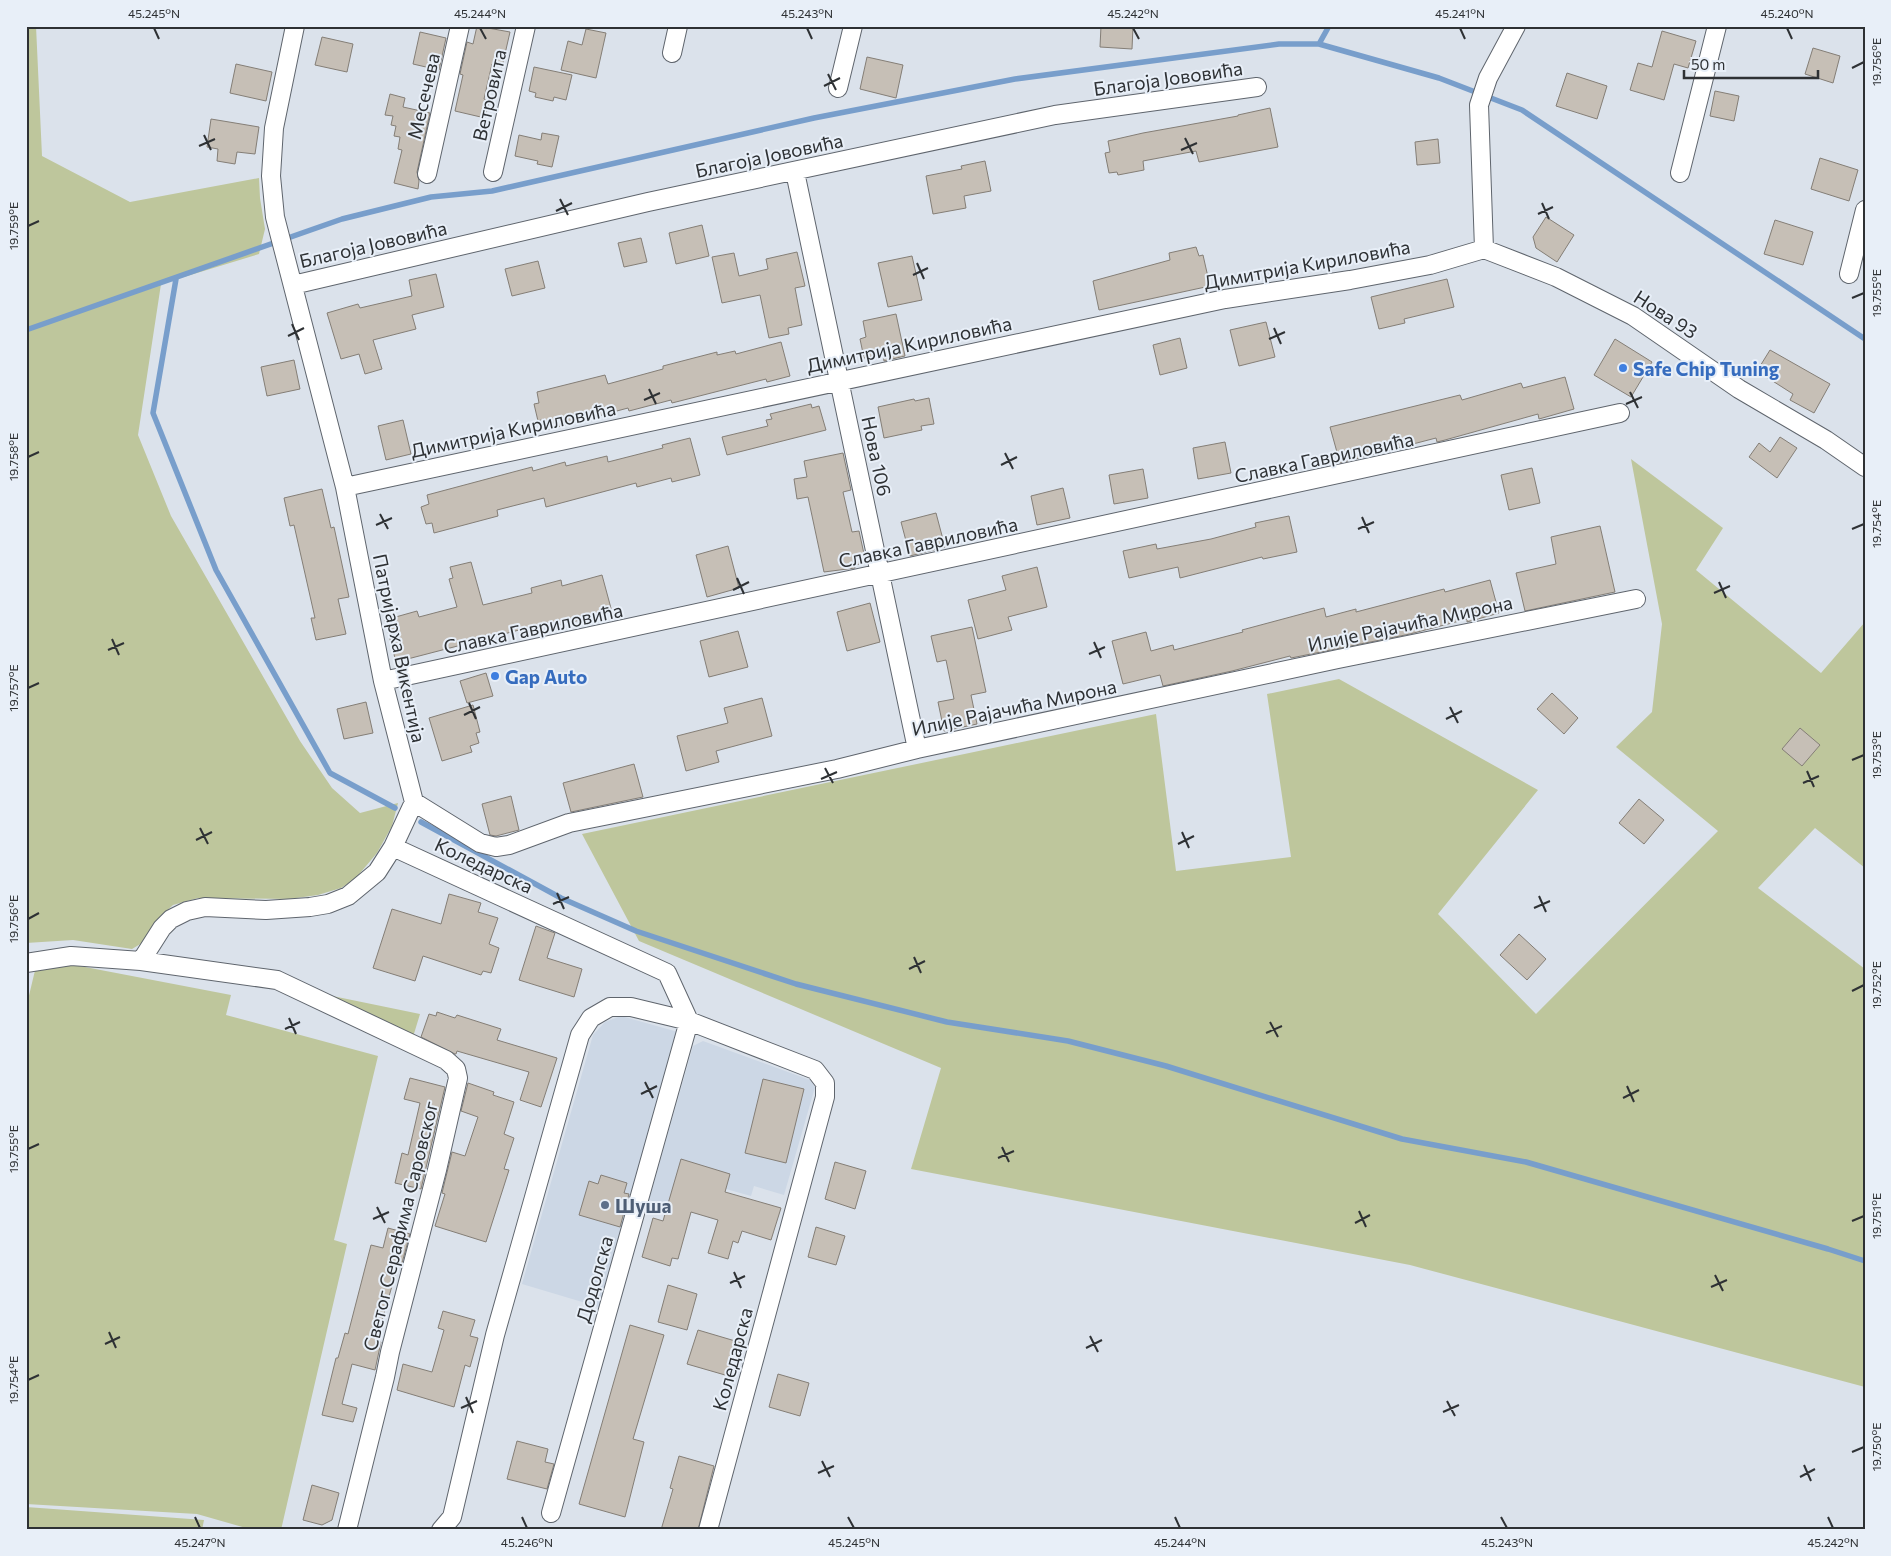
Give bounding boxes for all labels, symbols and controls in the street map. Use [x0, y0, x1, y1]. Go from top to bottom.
text: 45.245°N [128, 6, 180, 20]
text: 45.244°N [454, 6, 506, 20]
text: 45.243°N [781, 6, 833, 20]
text: 45.242°N [1107, 6, 1159, 20]
text: 45.241°N [1435, 6, 1485, 20]
text: 45.240°N [1761, 6, 1813, 20]
text: 19.756°E [1869, 38, 1883, 86]
street label: Ветровита [467, 47, 511, 143]
scale bar [1684, 48, 1817, 80]
street label: Месечева [402, 51, 444, 141]
text: 50 m [1691, 55, 1725, 73]
street label: Благоја Јововића [1092, 56, 1244, 100]
street label: Благоја Јововића [693, 128, 845, 182]
text: 19.759°E [6, 202, 20, 250]
street label: Благоја Јововића [297, 216, 449, 272]
street label: Димитрија Кириловића [1202, 235, 1412, 293]
text: 19.755°E [1869, 269, 1883, 317]
street label: Нова 93 [1630, 285, 1702, 343]
street label: Димитрија Кириловића [804, 311, 1014, 377]
place label: Safe Chip Tuning [1633, 357, 1780, 380]
marker: Safe Chip Tuning [1617, 362, 1629, 374]
street label: Димитрија Кириловића [408, 396, 618, 462]
street label: Нова 106 [857, 414, 897, 498]
street label: Славка Гавриловића [1232, 427, 1416, 487]
text: 19.758°E [6, 433, 20, 481]
text: 19.754°E [1869, 500, 1883, 548]
street label: Славка Гавриловића [836, 512, 1020, 572]
street label: Патријарха Викентија [369, 552, 431, 744]
street label: Илије Рајачића Мирона [1306, 590, 1514, 656]
street label: Славка Гавриловића [441, 598, 625, 658]
text: 19.757°E [6, 664, 20, 712]
place label: Gap Auto [505, 665, 587, 688]
marker: Gap Auto [489, 670, 501, 682]
street label: Илије Рајачића Мирона [910, 674, 1118, 740]
text: 19.753°E [1869, 731, 1883, 779]
street label: Коледарска [431, 832, 537, 898]
text: 19.756°E [6, 895, 20, 943]
text: 19.752°E [1869, 961, 1883, 1009]
street label: Светог Серафима Саровског [358, 1099, 442, 1353]
text: 19.755°E [6, 1125, 20, 1173]
text: 19.751°E [1869, 1193, 1883, 1239]
place label: Шуша [615, 1194, 672, 1217]
marker: Шуша [599, 1199, 611, 1211]
street label: Додолска [571, 1233, 617, 1325]
street label: Коледарска [707, 1305, 757, 1413]
text: 19.754°E [6, 1356, 20, 1404]
text: 19.750°E [1869, 1423, 1883, 1471]
text: 45.247°N [174, 1535, 226, 1549]
text: 45.246°N [501, 1535, 553, 1549]
text: 45.245°N [828, 1535, 880, 1549]
text: 45.244°N [1154, 1535, 1206, 1549]
text: 45.243°N [1481, 1535, 1533, 1549]
text: 45.242°N [1807, 1535, 1859, 1549]

